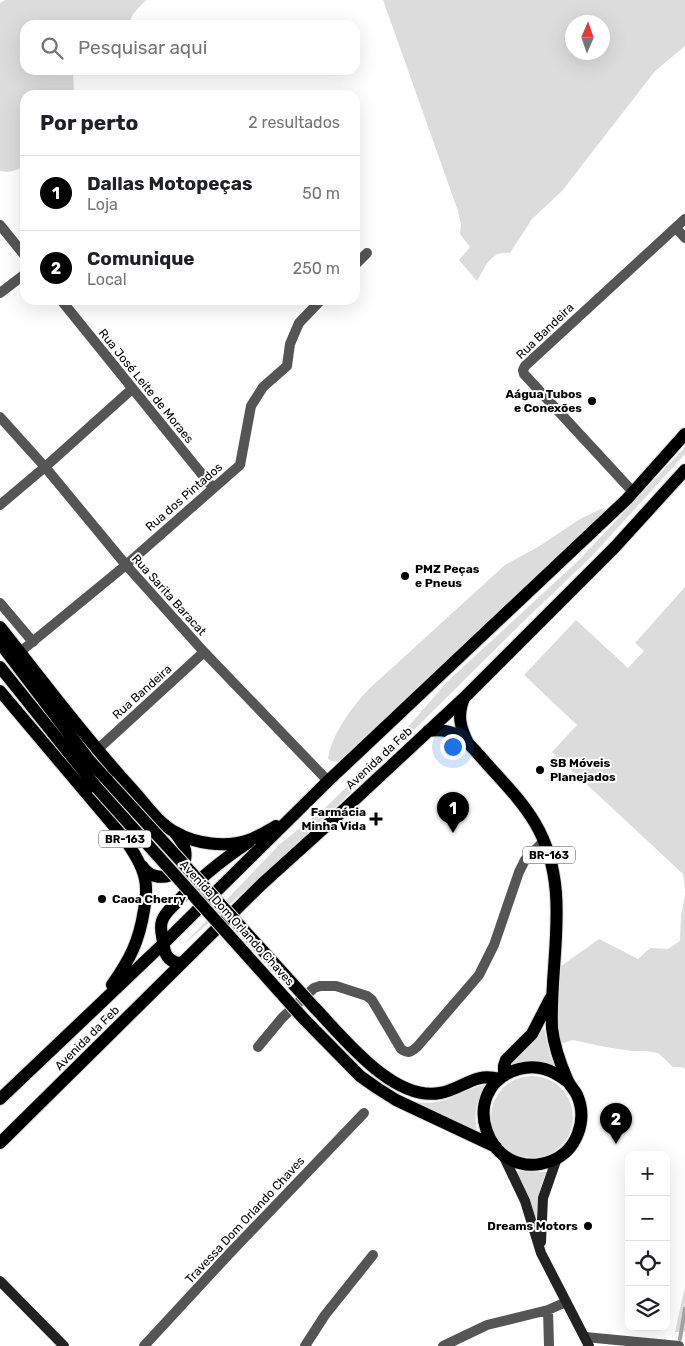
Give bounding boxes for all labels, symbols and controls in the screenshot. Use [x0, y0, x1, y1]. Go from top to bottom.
north arrow [565, 15, 610, 60]
search box [20, 20, 360, 75]
icon: search [38, 34, 66, 62]
text: Pesquisar aqui [78, 36, 207, 59]
text: Por perto [40, 110, 138, 135]
text: 2 resultados [248, 113, 340, 132]
text: Dallas Motopeças [87, 172, 252, 195]
text: 1 [52, 184, 60, 203]
text: 50 m [302, 184, 340, 203]
text: Loja [87, 195, 118, 214]
text: Comunique [87, 247, 195, 270]
text: 2 [51, 259, 61, 278]
text: 250 m [293, 259, 340, 278]
text: Local [87, 270, 127, 289]
street label: Rua Bandeira [513, 300, 577, 362]
street label: Rua José Leite de Moraes [96, 326, 196, 446]
place label: Aágua Tubos e Conexões [505, 387, 582, 415]
marker: Aágua Tubos e Conexões [586, 395, 598, 407]
street label: Rua dos Pintados [143, 460, 225, 534]
street label: Rua Sarita Baracat [129, 552, 209, 639]
place label: PMZ Peças e Pneus [415, 562, 480, 590]
marker: PMZ Peças e Pneus [399, 570, 411, 582]
street label: Rua Bandeira [110, 662, 174, 722]
street label: Avenida da Feb [343, 724, 415, 792]
your location [440, 734, 466, 760]
place label: SB Móveis Planejados [550, 756, 616, 784]
marker: SB Móveis Planejados [534, 764, 546, 776]
pin: 1 [437, 792, 469, 833]
place label: Farmácia Minha Vida [302, 805, 366, 833]
marker: Farmácia Minha Vida [370, 813, 382, 825]
road number: BR-163 [99, 831, 151, 848]
road number: BR-163 [523, 846, 575, 864]
street label: Avenida Dom Orlando Chaves [177, 857, 297, 989]
place label: Caoa Cherry [112, 892, 186, 906]
marker: Caoa Cherry [96, 893, 108, 905]
street label: Avenida da Feb [52, 1003, 122, 1073]
pin: 2 [600, 1103, 632, 1144]
map controls [625, 1151, 670, 1331]
button: + [625, 1151, 670, 1196]
street label: Travessa Dom Orlando Chaves [183, 1154, 307, 1286]
button: − [625, 1196, 670, 1241]
place label: Dreams Motors [487, 1219, 578, 1233]
marker: Dreams Motors [582, 1220, 594, 1232]
button: locate [625, 1241, 670, 1286]
button: layers [625, 1286, 670, 1331]

